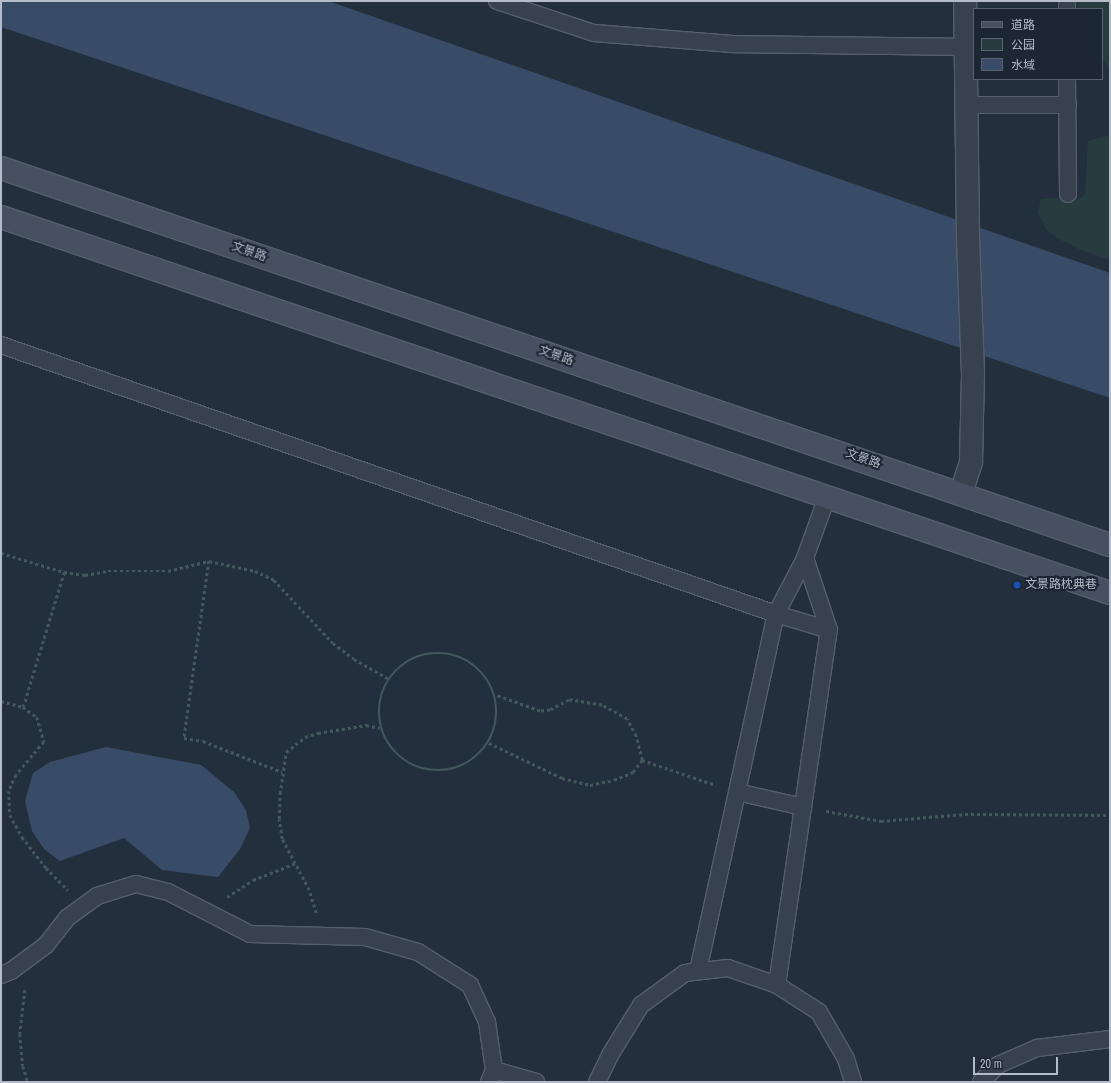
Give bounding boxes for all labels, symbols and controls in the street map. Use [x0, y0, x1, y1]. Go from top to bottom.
legend [973, 8, 1103, 80]
text: 道路 [1011, 17, 1035, 33]
text: 公园 [1011, 37, 1035, 53]
text: 水域 [1011, 57, 1035, 73]
street label: 文景路 [230, 239, 268, 265]
street label: 文景路 [537, 343, 575, 369]
street label: 文景路 [844, 446, 882, 472]
place label: 文景路枕典巷 [1025, 578, 1097, 592]
marker: 文景路枕典巷 [1012, 580, 1022, 590]
scale bar [975, 1049, 1060, 1075]
text: 20 m [980, 1056, 1002, 1072]

